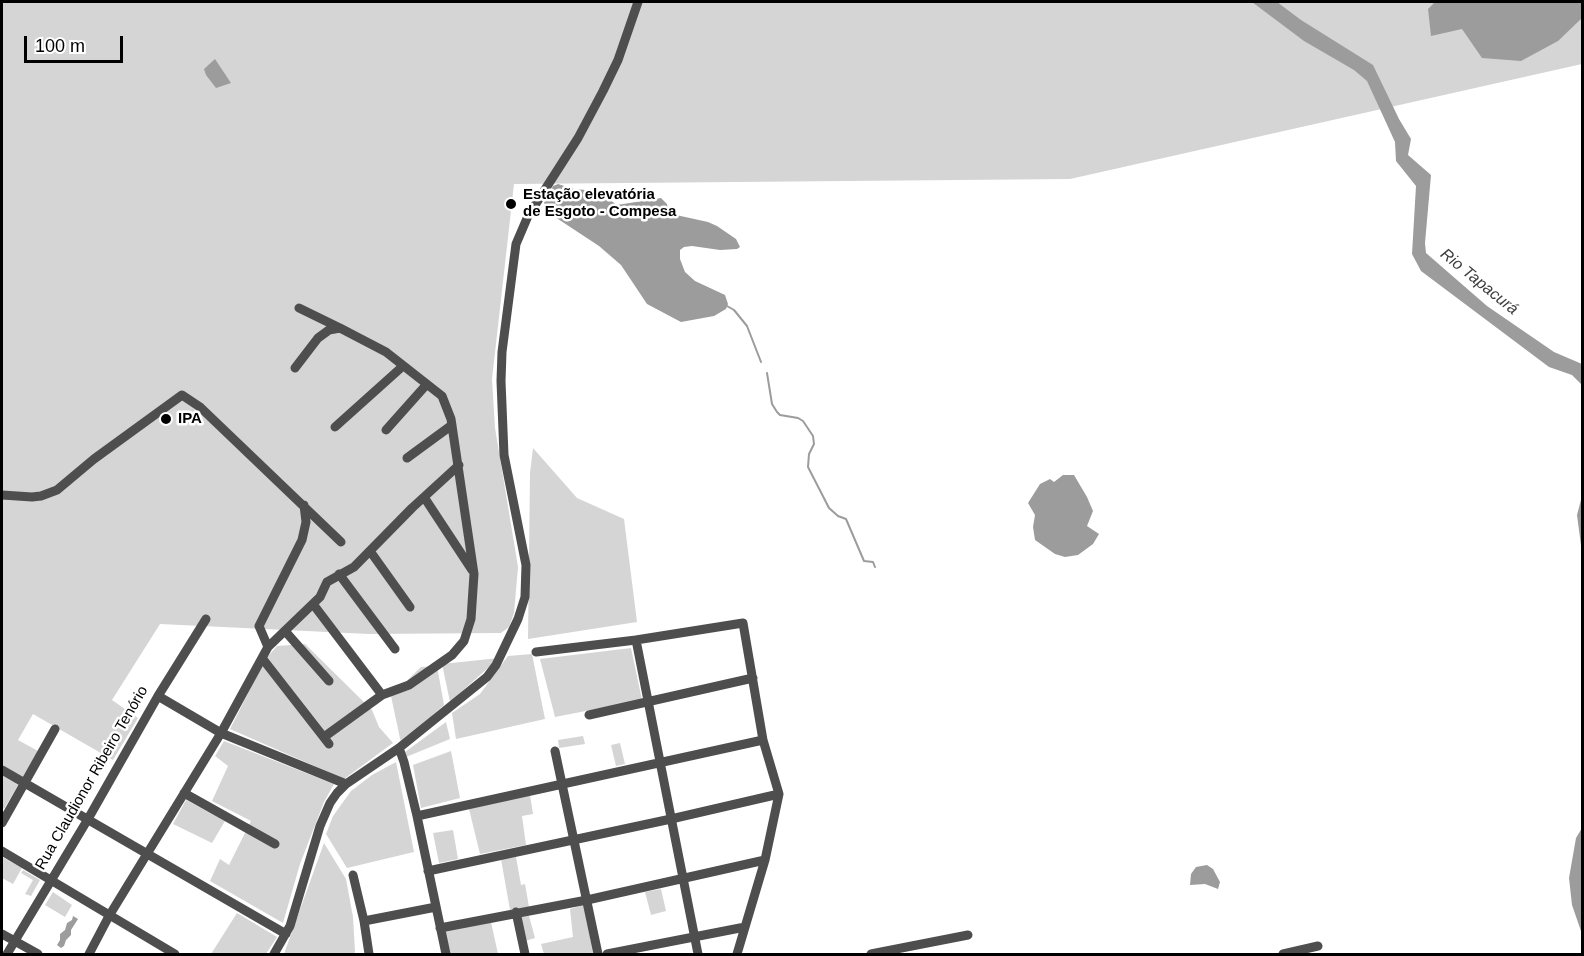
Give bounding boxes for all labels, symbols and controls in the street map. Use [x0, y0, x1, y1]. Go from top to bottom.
scale bar [27, 24, 126, 62]
text: 100 m [35, 36, 85, 56]
place label: Estação elevatória de Esgoto - Compesa [523, 186, 676, 221]
marker: Estação elevatória de Esgoto - Compesa [504, 197, 518, 211]
water label: Rio Tapacurá [1436, 245, 1522, 319]
place label: IPA [178, 410, 202, 428]
marker: IPA [159, 412, 173, 426]
street label: Rua Claudionor Ribeiro Tenório [32, 683, 152, 873]

